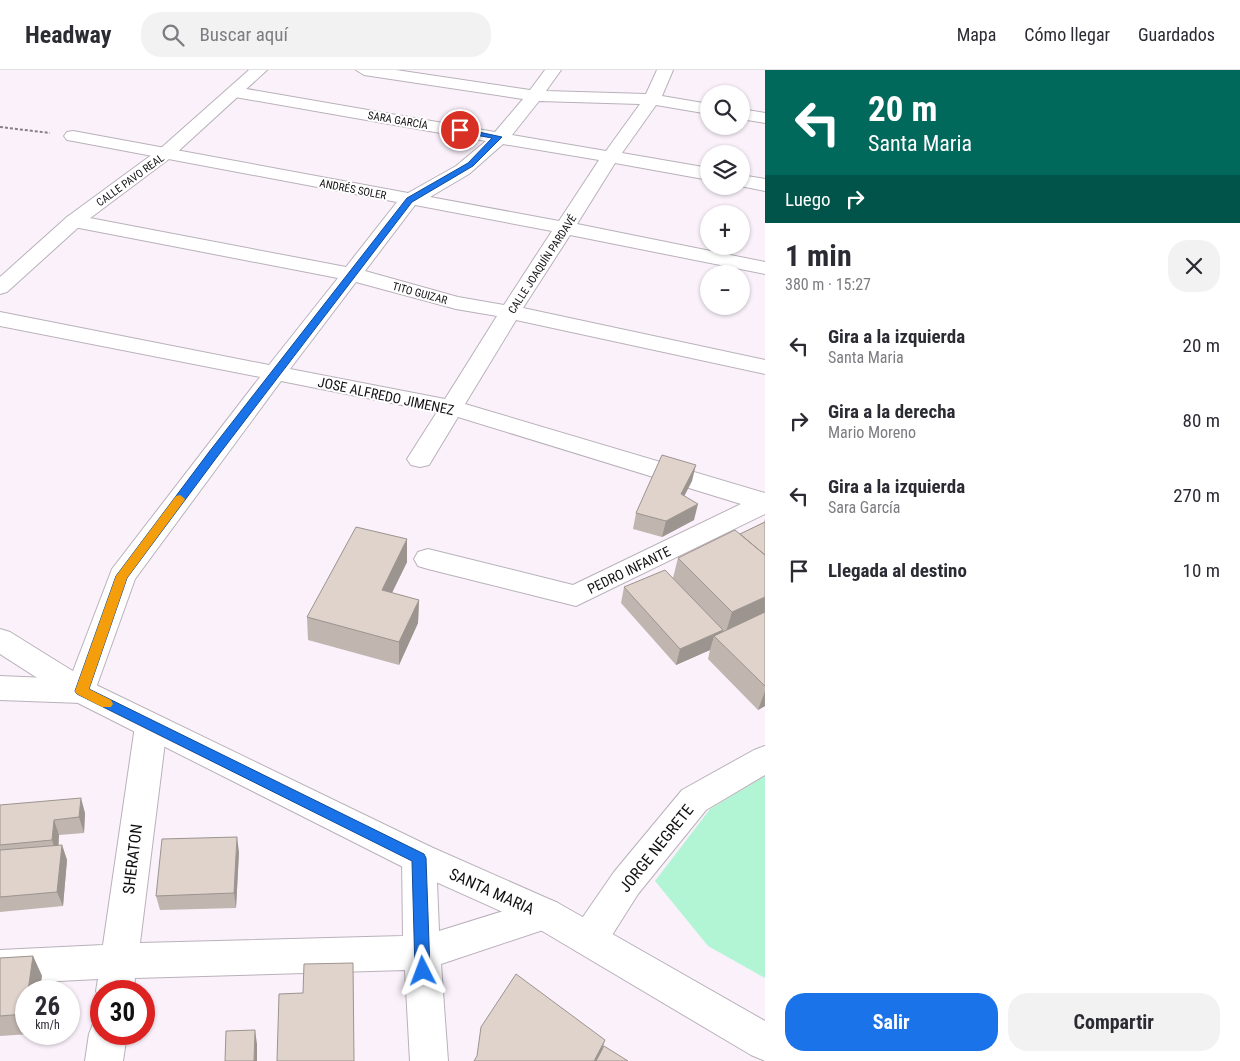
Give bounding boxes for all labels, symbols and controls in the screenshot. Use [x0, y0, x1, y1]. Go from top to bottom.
search box [141, 12, 491, 57]
text: Headway [25, 21, 111, 49]
icon: search [159, 21, 187, 49]
text: Buscar aquí [199, 23, 288, 46]
text: Mapa [957, 24, 996, 45]
text: Cómo llegar [1024, 24, 1110, 45]
text: Guardados [1138, 24, 1215, 45]
map controls [700, 85, 750, 315]
button: search [700, 85, 750, 135]
text: 20 m [868, 89, 937, 130]
icon: left [785, 90, 850, 155]
street label: SARA GARCÍA [367, 109, 430, 132]
pin [439, 109, 481, 151]
icon: arrive [446, 116, 474, 144]
text: Santa Maria [868, 131, 972, 156]
button: layers [700, 145, 750, 195]
street label: CALLE PAVO REAL [94, 152, 167, 209]
street label: ANDRÉS SOLER [318, 177, 388, 202]
icon: right [841, 185, 869, 213]
text: Luego [785, 188, 831, 211]
button: + [700, 205, 750, 255]
street label: CALLE JOAQUÍN PARDAVÉ [506, 212, 580, 316]
text: 1 min [785, 238, 852, 273]
button: close [1168, 240, 1220, 292]
button: − [700, 265, 750, 315]
text: 380 m · 15:27 [785, 275, 871, 294]
street label: TITO GUIZAR [391, 280, 449, 307]
text: Gira a la izquierda [828, 325, 965, 348]
icon: left [785, 332, 813, 360]
text: 20 m [1183, 334, 1220, 357]
text: Santa Maria [828, 348, 904, 367]
street label: JOSE ALFREDO JIMENEZ [316, 374, 456, 418]
text: Gira a la derecha [828, 400, 955, 423]
icon: right [785, 407, 813, 435]
text: 80 m [1183, 409, 1220, 432]
text: Mario Moreno [828, 423, 916, 442]
text: Gira a la izquierda [828, 475, 965, 498]
icon: left [785, 482, 813, 510]
text: 270 m [1173, 484, 1220, 507]
text: Sara García [828, 498, 901, 517]
street label: PEDRO INFANTE [585, 543, 673, 597]
icon: arrive [785, 557, 813, 585]
text: Llegada al destino [828, 559, 967, 582]
text: 10 m [1183, 559, 1220, 582]
street label: JORGE NEGRETE [615, 801, 698, 896]
street label: SHERATON [119, 823, 146, 895]
street label: SANTA MARIA [446, 864, 537, 919]
position arrow [396, 944, 448, 996]
speed limit sign: 30 [90, 980, 155, 1045]
text: 26 [35, 992, 60, 1021]
button: Salir [785, 993, 998, 1051]
button: Compartir [1008, 993, 1220, 1051]
text: km/h [35, 1018, 60, 1032]

